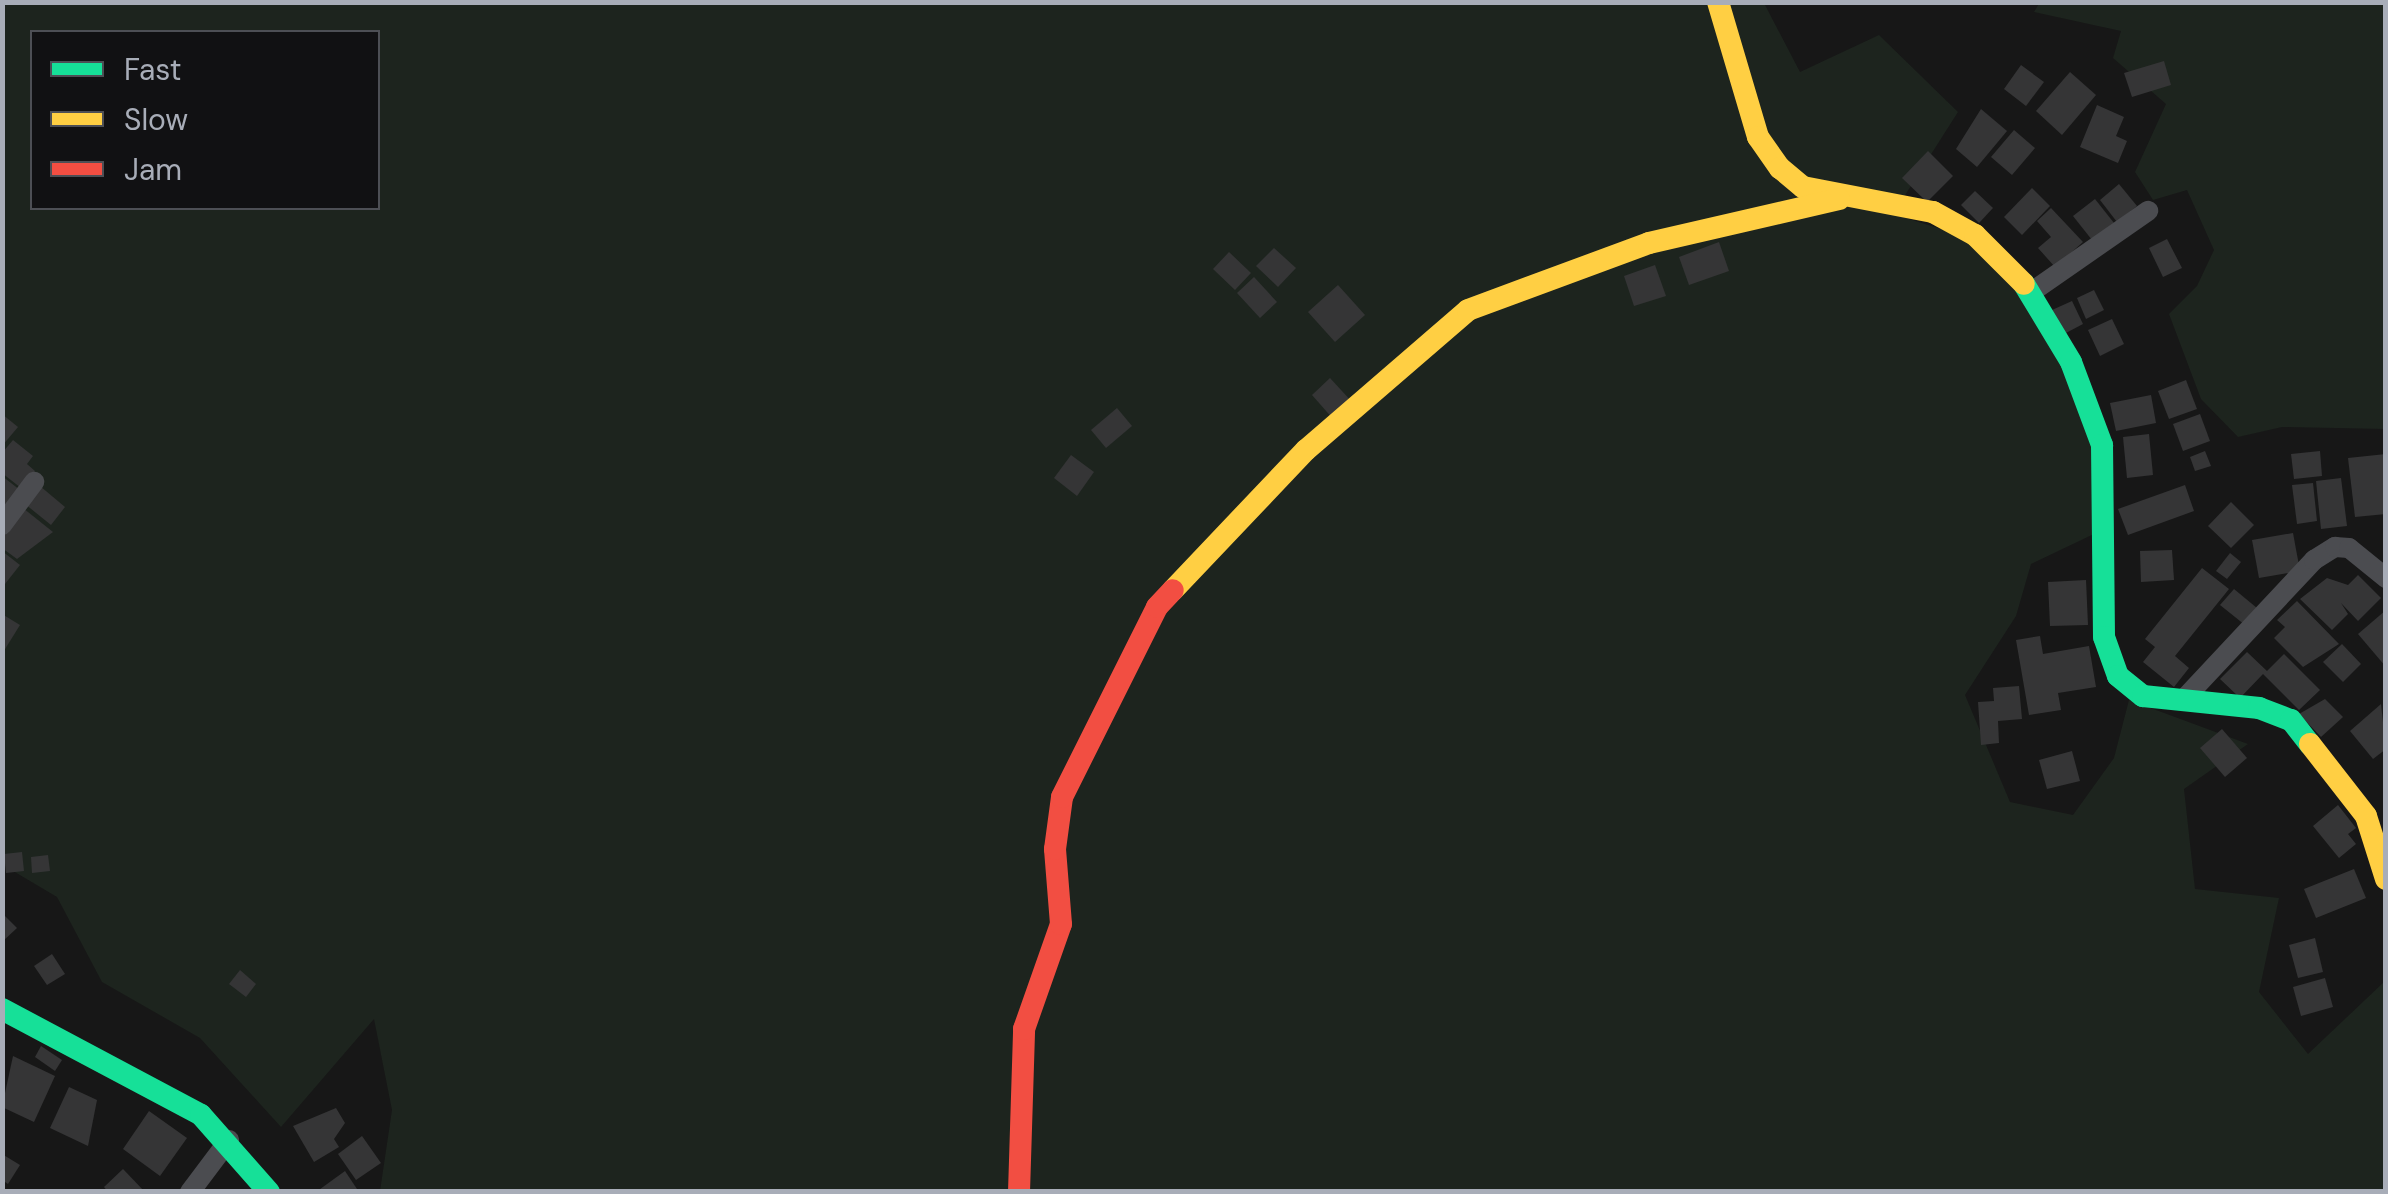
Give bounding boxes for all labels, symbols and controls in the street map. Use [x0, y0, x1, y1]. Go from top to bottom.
legend [30, 30, 380, 210]
text: Fast [124, 50, 182, 89]
text: Slow [124, 100, 188, 139]
text: Jam [124, 150, 182, 189]

